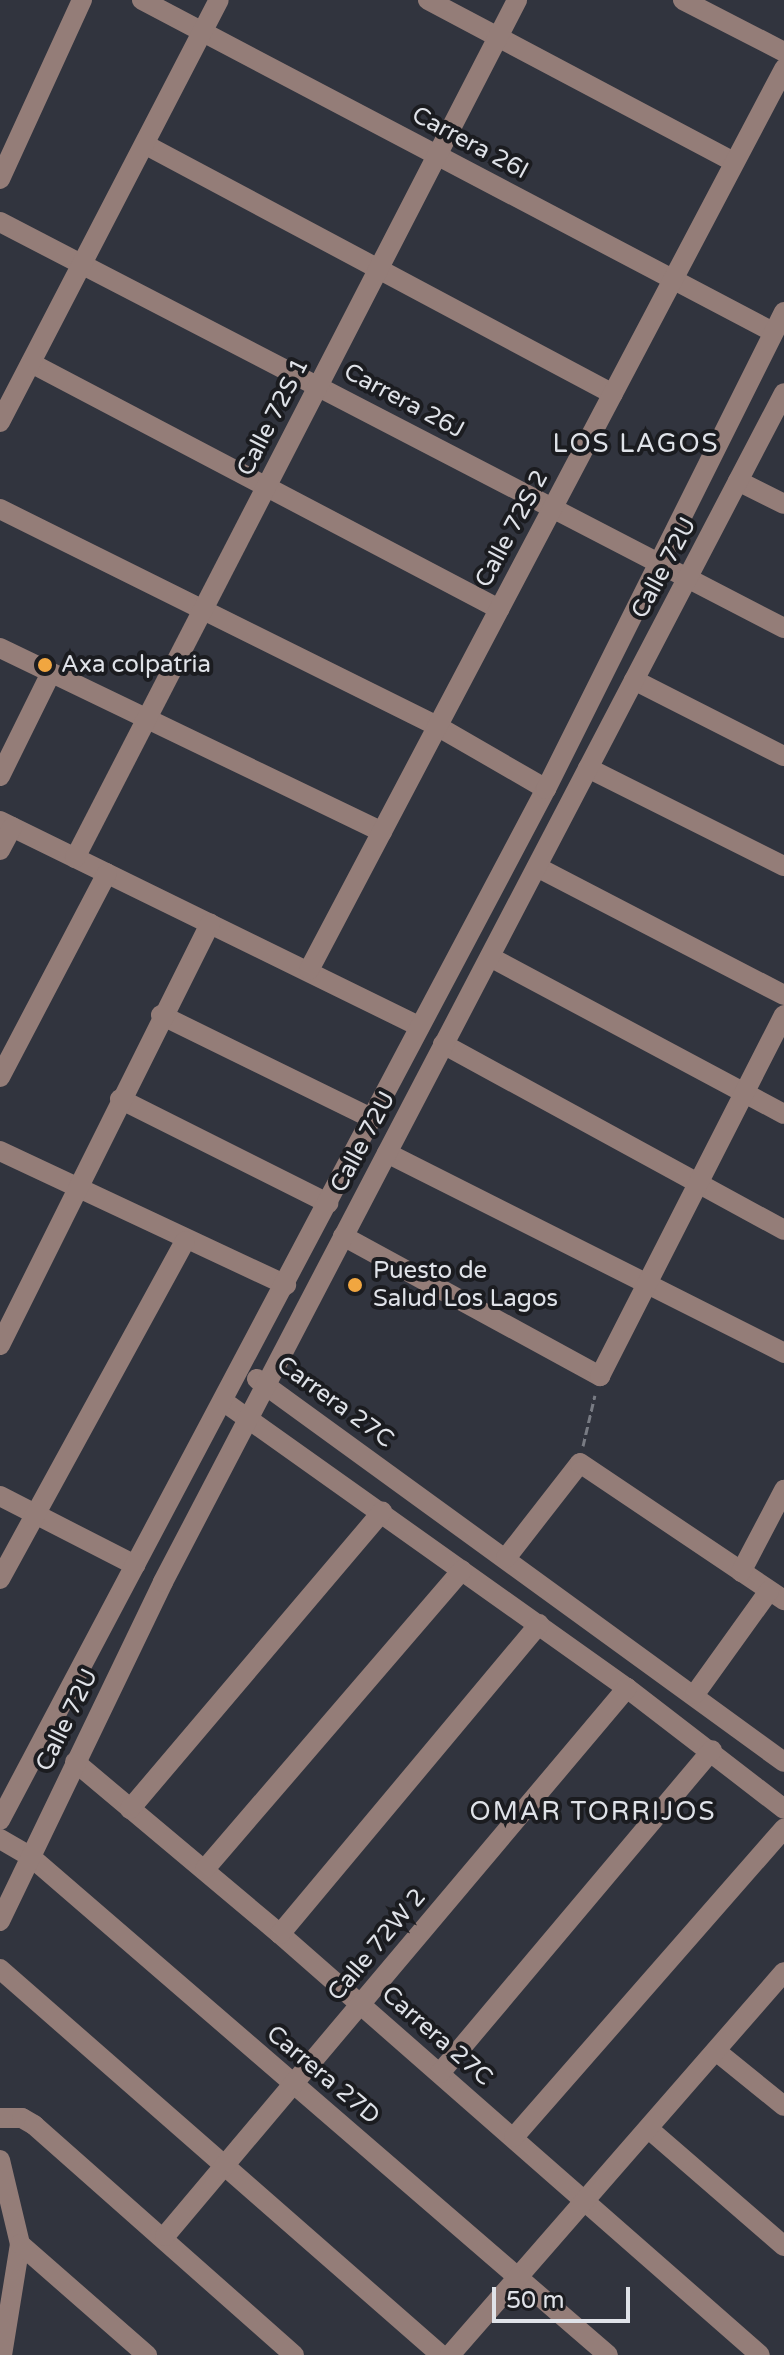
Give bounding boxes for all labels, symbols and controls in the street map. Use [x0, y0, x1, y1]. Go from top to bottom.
street label: Carrera 26I [407, 100, 533, 186]
street label: Calle 72S 1 [231, 353, 315, 481]
street label: Carrera 26J [339, 357, 469, 445]
district label: LOS LAGOS [552, 428, 720, 460]
street label: Calle 72S 2 [469, 466, 555, 592]
street label: Calle 72U [625, 513, 703, 623]
place label: Axa colpatria [61, 651, 211, 679]
marker: Axa colpatria [36, 656, 54, 674]
street label: Calle 72U [324, 1087, 402, 1197]
place label: Puesto de Salud Los Lagos [373, 1257, 558, 1313]
marker: Puesto de Salud Los Lagos [344, 1274, 366, 1296]
street label: Carrera 27C [271, 1350, 399, 1454]
street label: Calle 72U [30, 1664, 104, 1776]
district label: OMAR TORRIJOS [470, 1796, 716, 1828]
street label: Calle 72W 2 [322, 1883, 432, 2007]
street label: Carrera 27C [376, 1980, 498, 2092]
street label: Carrera 27D [261, 2019, 385, 2131]
scale bar [496, 2271, 634, 2321]
text: 50 m [506, 2286, 564, 2315]

